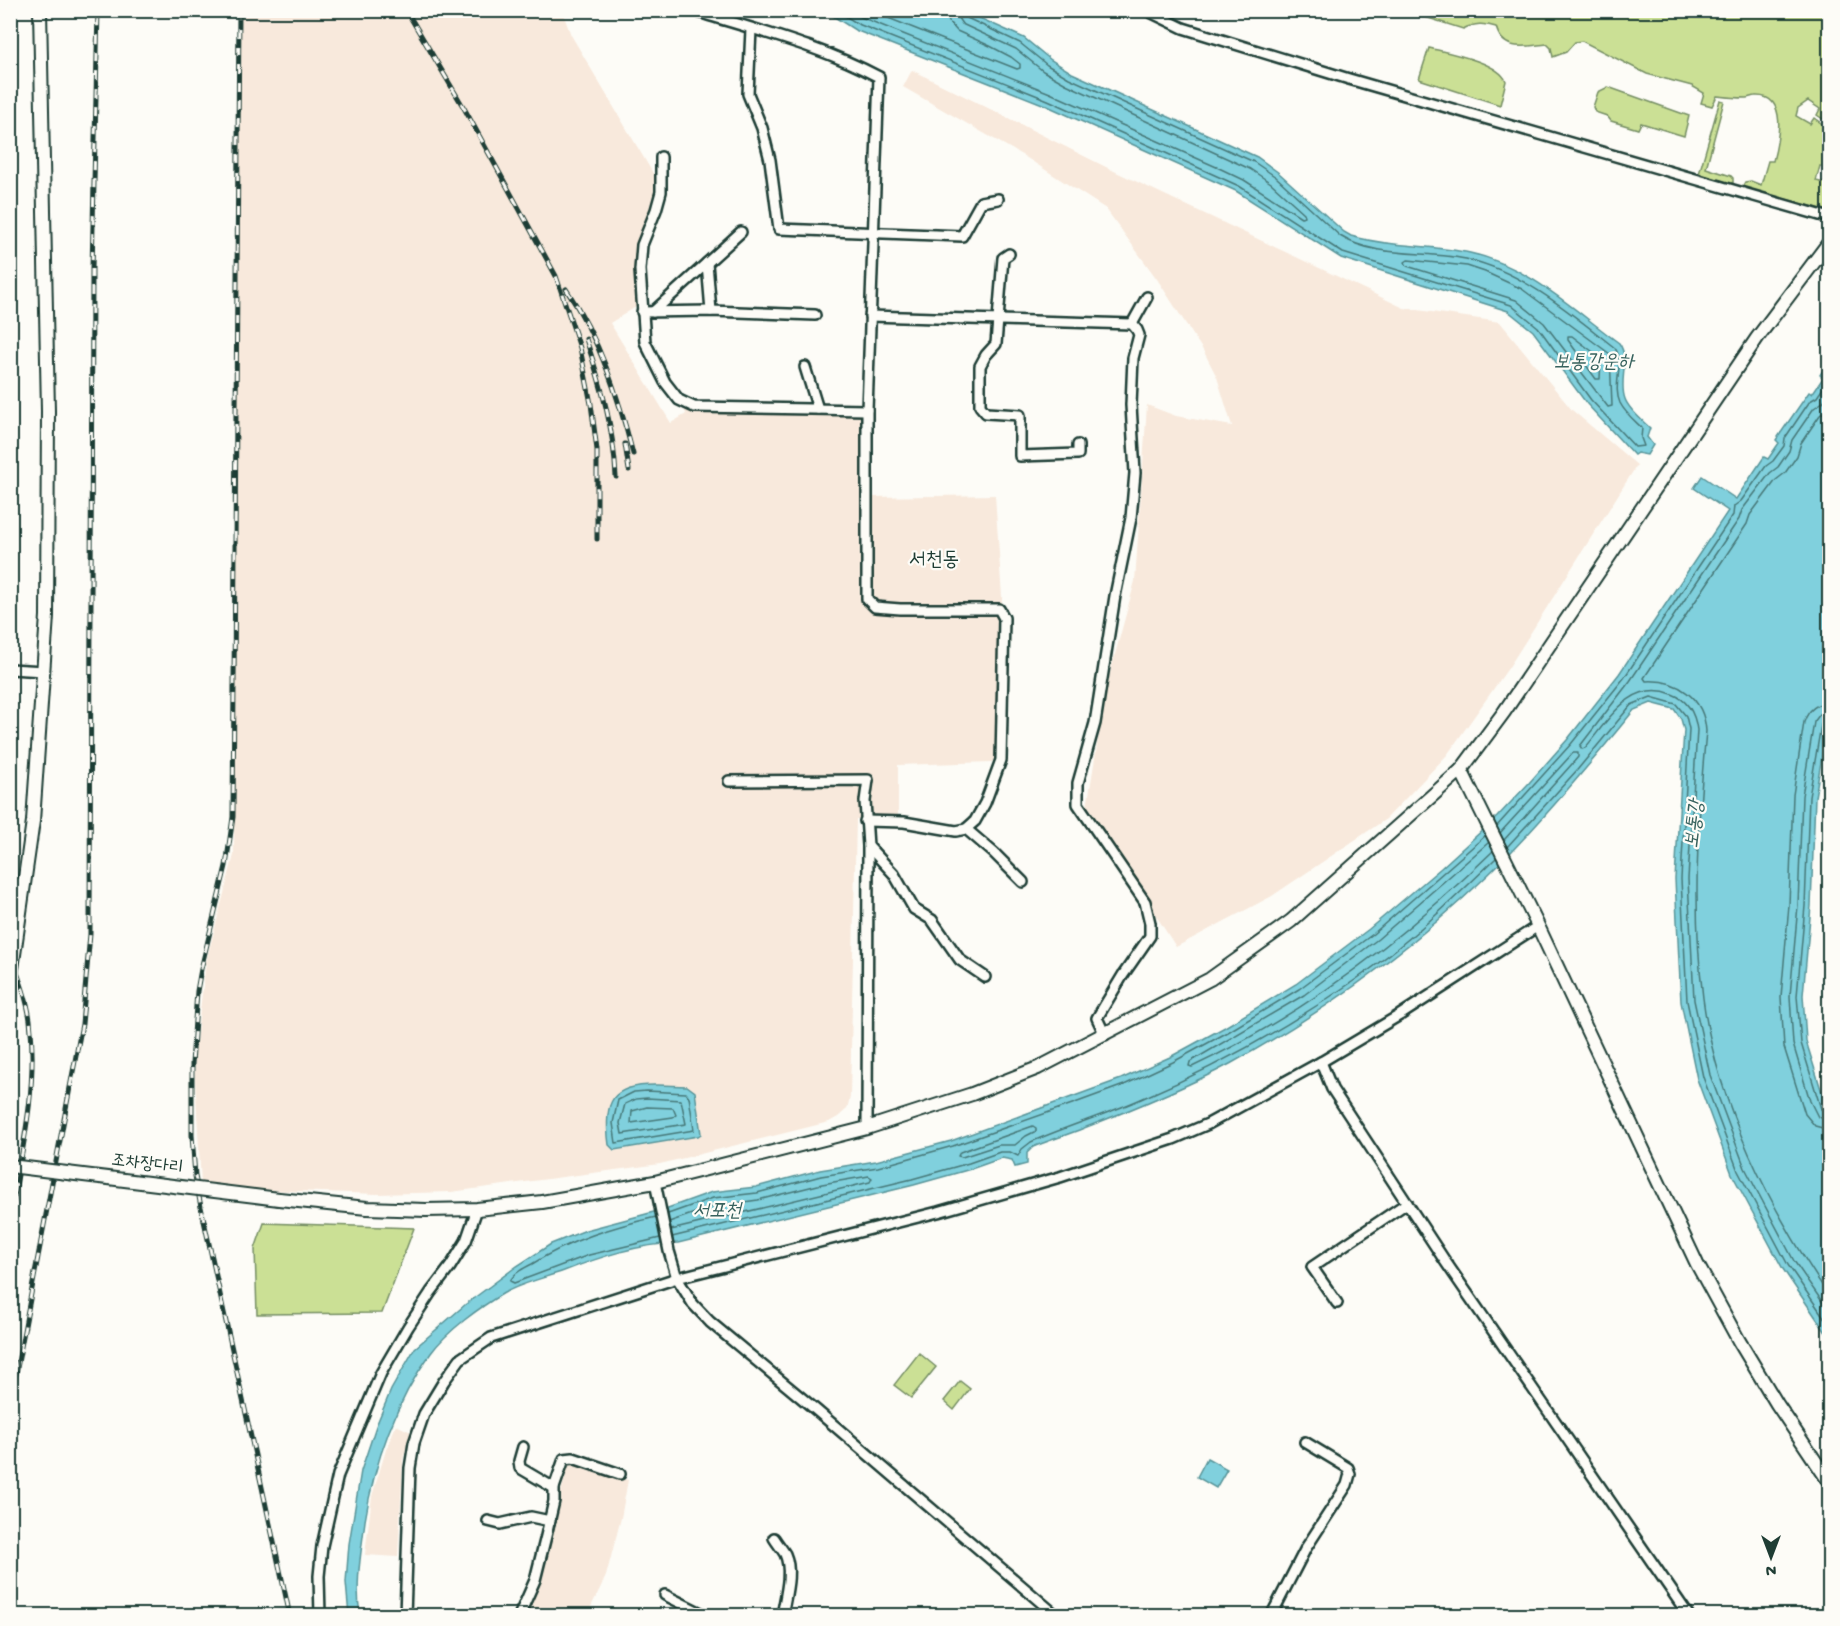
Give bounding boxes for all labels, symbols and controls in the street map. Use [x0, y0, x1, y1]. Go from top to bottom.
water label: 보통강운하 [1554, 352, 1636, 375]
district label: 서천동 [909, 549, 959, 574]
water label: 보통강 [1682, 796, 1711, 849]
street label: 조차장다리 [110, 1150, 184, 1180]
water label: 서포천 [693, 1201, 743, 1224]
north arrow [1741, 1527, 1801, 1587]
text: N [1765, 1559, 1776, 1578]

